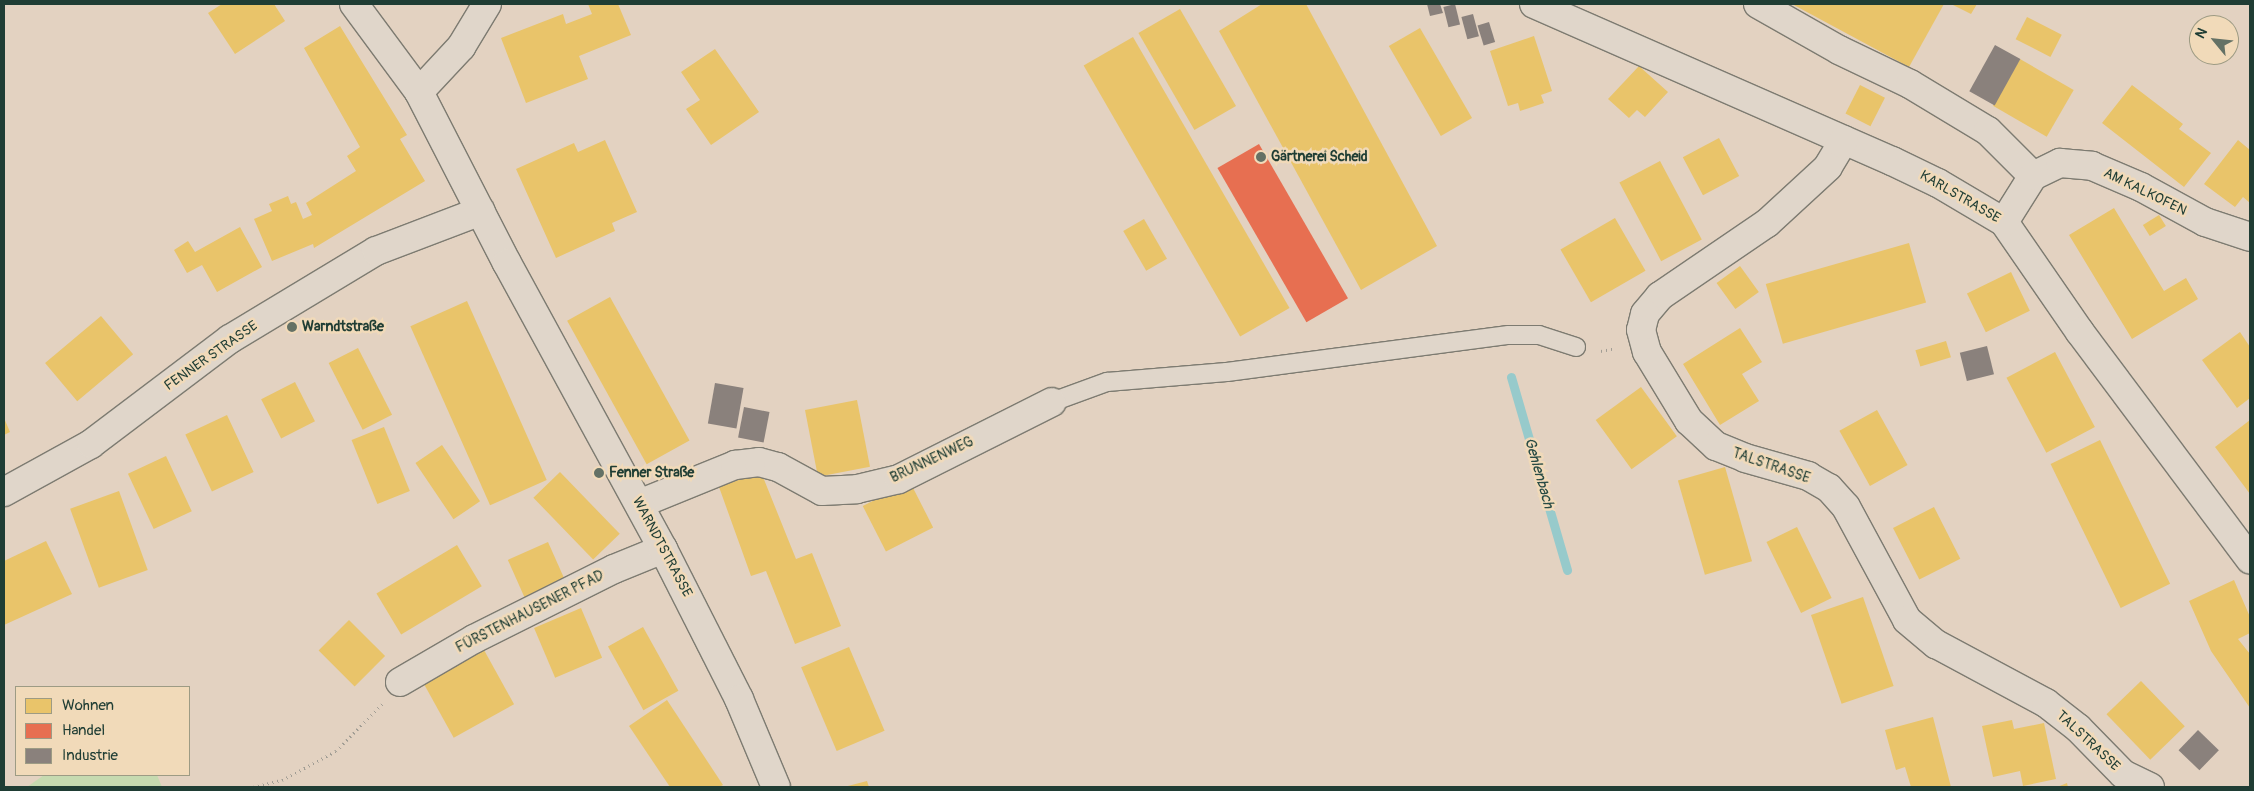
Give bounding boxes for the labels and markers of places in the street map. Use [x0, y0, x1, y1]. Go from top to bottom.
place label: Gärtnerei Scheid [1271, 149, 1368, 165]
marker: Gärtnerei Scheid [1255, 151, 1267, 163]
place label: Warndtstraße [302, 319, 384, 335]
marker: Warndtstraße [286, 321, 298, 333]
place label: Fenner Straße [609, 465, 694, 481]
marker: Fenner Straße [593, 467, 605, 479]

